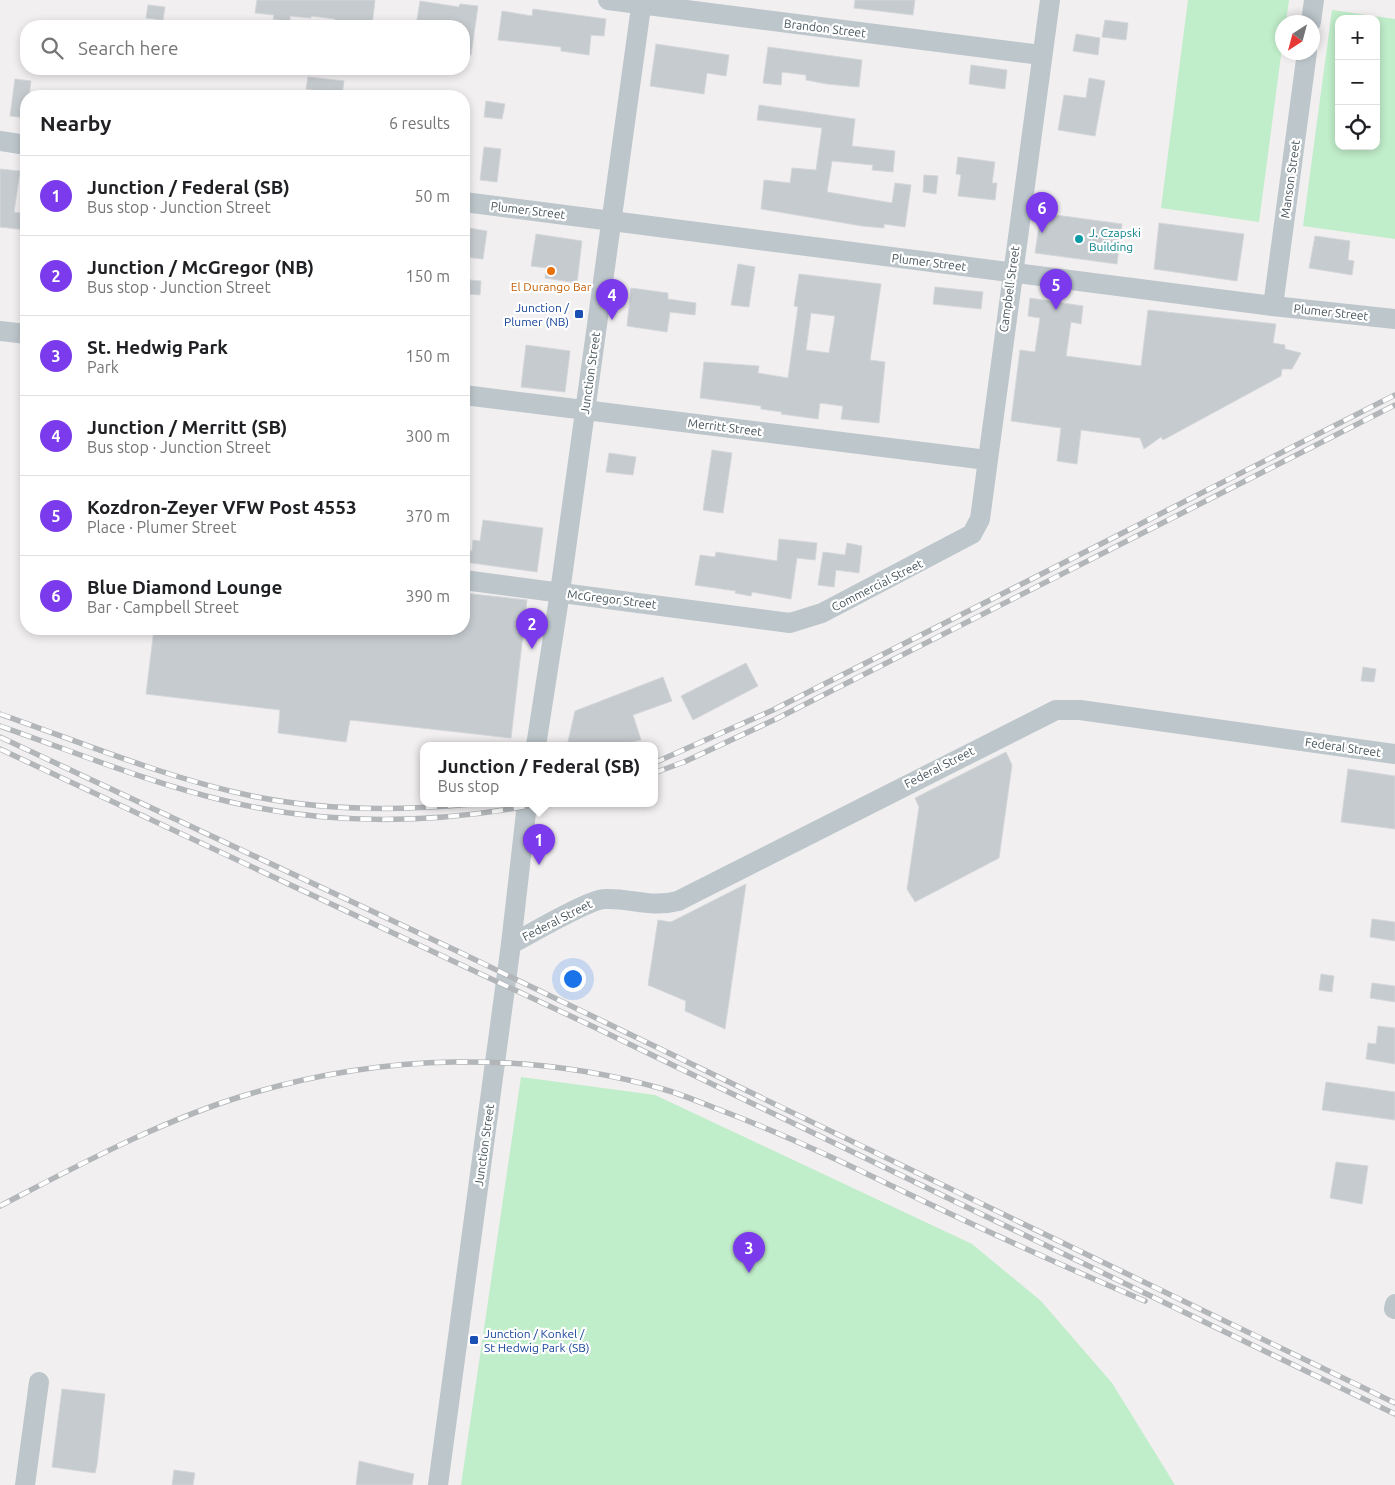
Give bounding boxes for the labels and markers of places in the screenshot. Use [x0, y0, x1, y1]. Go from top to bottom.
pin: 6 [1026, 192, 1058, 233]
place label: J. Czapski Building [1089, 226, 1141, 253]
marker: J. Czapski Building [1073, 233, 1085, 245]
marker: El Durango Bar [545, 265, 557, 277]
pin: 5 [1040, 269, 1072, 310]
pin: 4 [596, 279, 628, 320]
place label: El Durango Bar [511, 280, 592, 293]
place label: Junction / Plumer (NB) [504, 301, 570, 329]
marker: Junction / Plumer (NB) [573, 308, 585, 320]
pin: 2 [516, 608, 548, 649]
pin: 1 [523, 824, 555, 865]
pin: 3 [733, 1232, 765, 1273]
place label: Junction / Konkel / St Hedwig Park (SB) [484, 1327, 589, 1355]
marker: Junction / Konkel / St Hedwig Park (SB) [468, 1334, 480, 1346]

